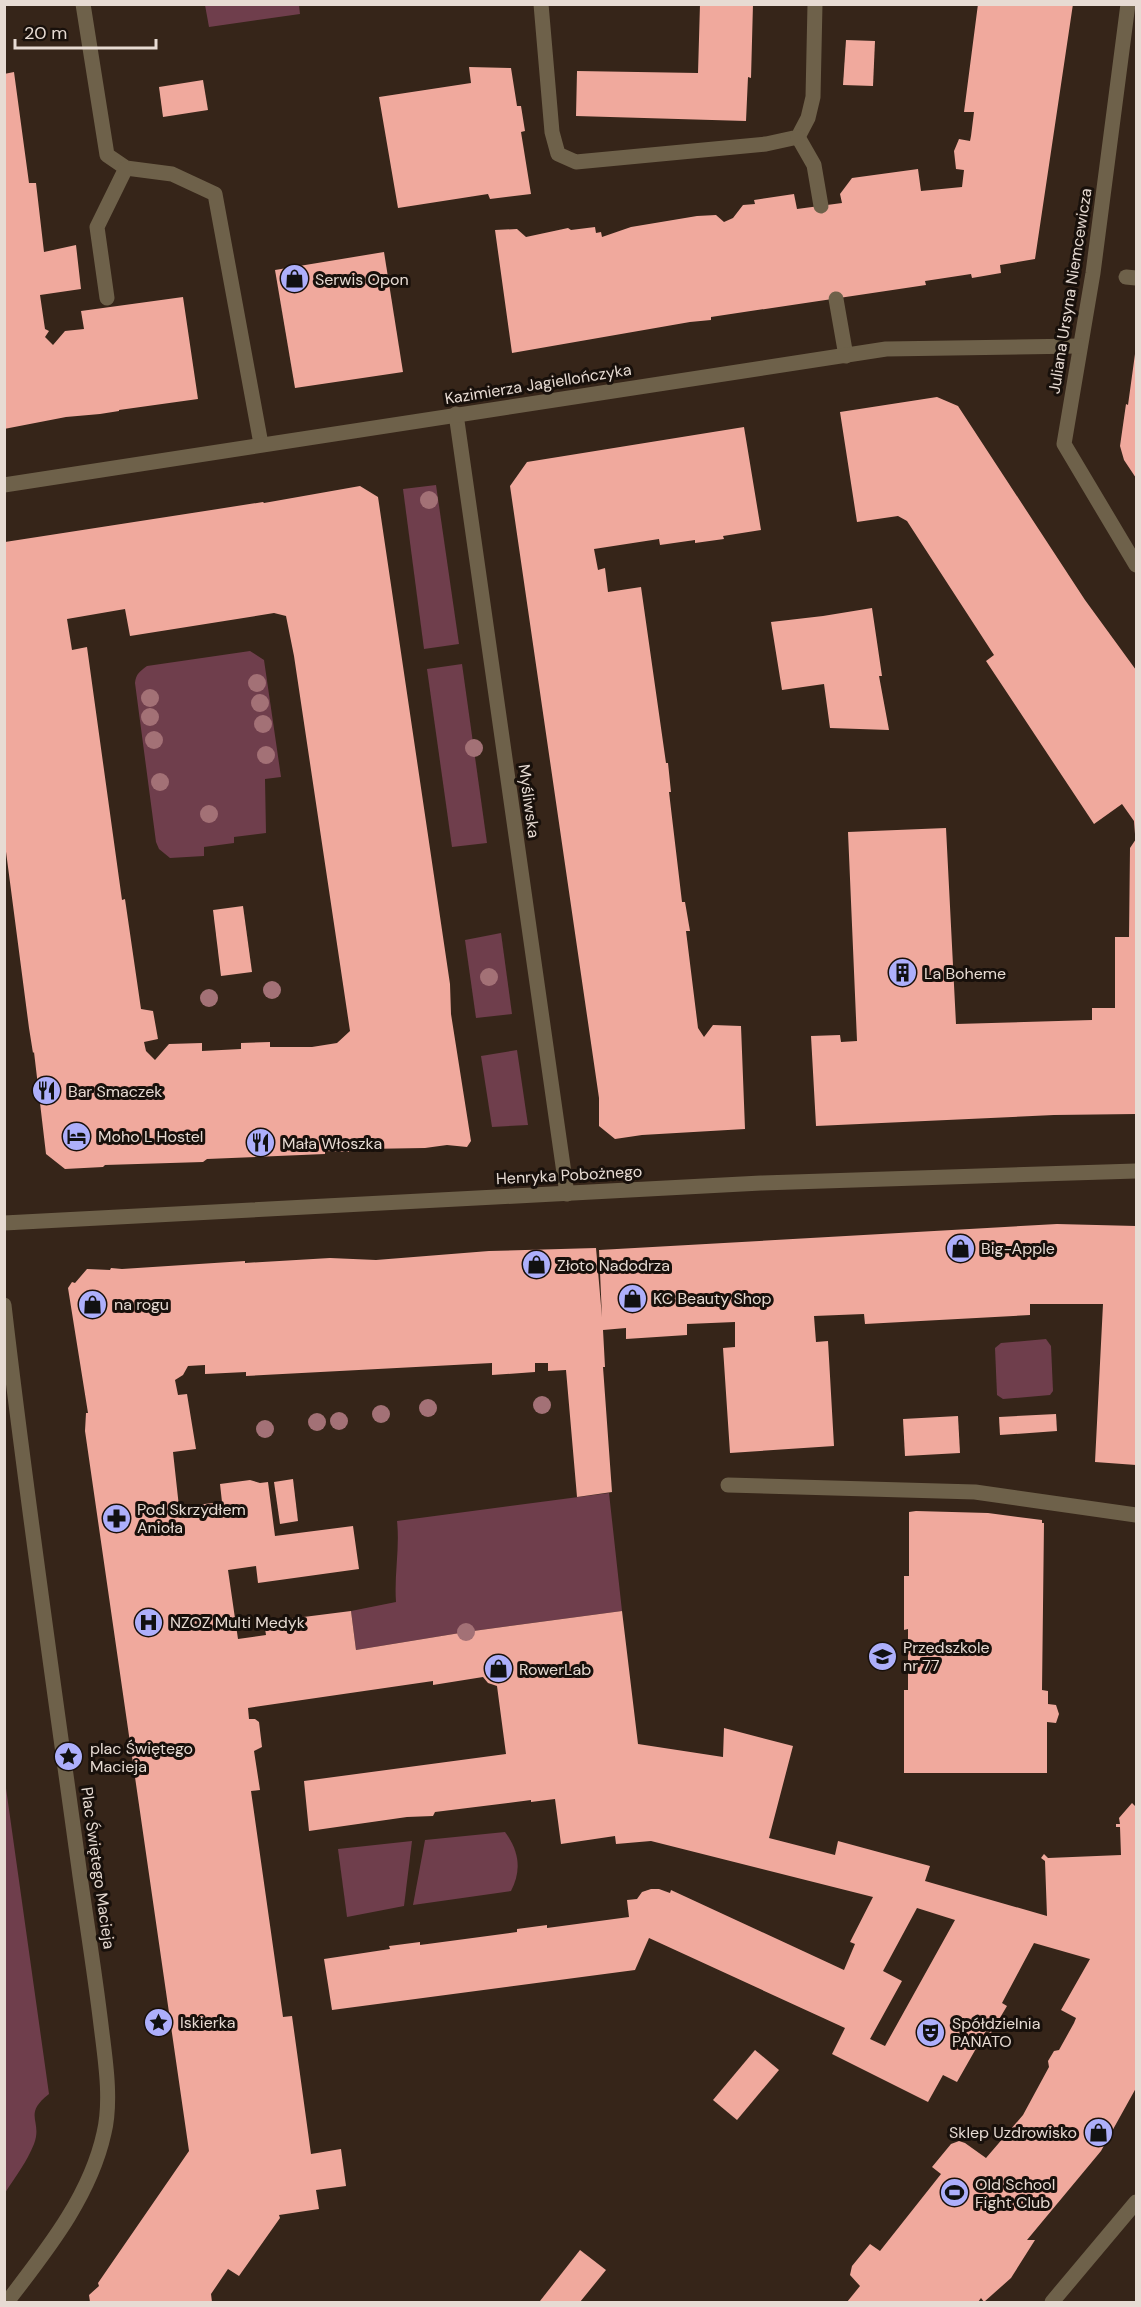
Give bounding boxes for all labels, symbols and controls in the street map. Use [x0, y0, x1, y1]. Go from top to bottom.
scale bar [15, 12, 156, 50]
text: 20 m [24, 21, 67, 45]
street label: Juliana Ursyna Niemcewicza [1043, 187, 1097, 395]
shop icon: Serwis Opon [278, 263, 310, 295]
place label: Serwis Opon [315, 269, 409, 290]
street label: Kazimierza Jagiellończyka [443, 359, 633, 409]
street label: Myśliwska [513, 763, 545, 839]
building icon: La Boheme [887, 957, 919, 989]
place label: La Boheme [924, 963, 1006, 984]
restaurant icon: Bar Smaczek [31, 1075, 63, 1107]
place label: Bar Smaczek [68, 1081, 162, 1102]
hotel icon: Moho L Hostel [61, 1120, 93, 1152]
place label: Moho L Hostel [98, 1126, 203, 1147]
restaurant icon: Mała Włoszka [245, 1127, 277, 1159]
place label: Mała Włoszka [282, 1133, 382, 1154]
street label: Henryka Pobożnego [495, 1161, 643, 1189]
shop icon: Big-Apple [944, 1232, 976, 1264]
place label: Big-Apple [981, 1238, 1055, 1259]
shop icon: Złoto Nadodrza [520, 1249, 552, 1281]
place label: Złoto Nadodrza [557, 1255, 670, 1276]
shop icon: KC Beauty Shop [616, 1282, 648, 1314]
shop icon: na rogu [77, 1288, 109, 1320]
place label: KC Beauty Shop [653, 1288, 771, 1309]
place label: na rogu [114, 1294, 169, 1315]
place label: Pod Skrzydłem Anioła [137, 1499, 246, 1538]
pharmacy icon: Pod Skrzydłem Anioła [100, 1502, 132, 1534]
hospital icon: NZOZ Multi Medyk [133, 1606, 165, 1638]
place label: NZOZ Multi Medyk [170, 1612, 305, 1633]
place label: Przedszkole nr 77 [903, 1637, 990, 1676]
school or university icon: Przedszkole nr 77 [866, 1640, 898, 1672]
shop icon: RowerLab [482, 1653, 514, 1685]
place label: RowerLab [519, 1659, 591, 1680]
place label: plac Świętego Macieja [90, 1738, 193, 1777]
place icon: plac Świętego Macieja [53, 1741, 85, 1773]
street label: Plac Świętego Macieja [76, 1786, 120, 1950]
place icon: Iskierka [143, 2006, 175, 2038]
place label: Iskierka [180, 2012, 235, 2033]
place label: Spółdzielnia PANATO [952, 2013, 1040, 2052]
theatre icon: Spółdzielnia PANATO [915, 2016, 947, 2048]
shop icon: Sklep Uzdrowisko [1082, 2116, 1114, 2148]
place label: Sklep Uzdrowisko [949, 2122, 1077, 2143]
place label: Old School Fight Club [975, 2174, 1055, 2213]
sports icon: Old School Fight Club [938, 2177, 970, 2209]

